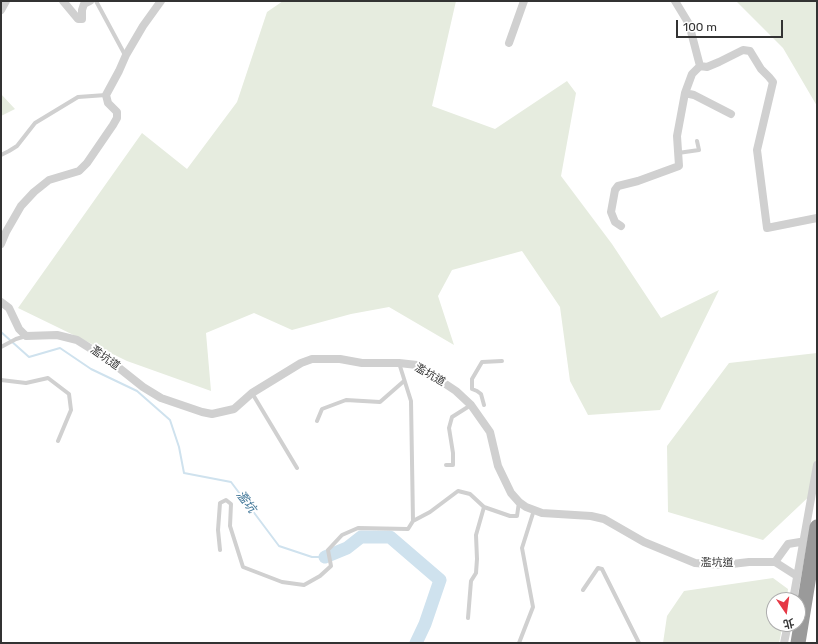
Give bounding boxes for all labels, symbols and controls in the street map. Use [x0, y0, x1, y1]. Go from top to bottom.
scale bar [678, 12, 785, 38]
text: 100 m [683, 20, 717, 34]
street label: 濫坑道 [88, 343, 122, 373]
street label: 濫坑道 [412, 361, 448, 389]
water label: 濫坑 [233, 488, 259, 516]
street label: 濫坑道 [700, 556, 734, 570]
north arrow [766, 592, 806, 632]
text: 北 [782, 616, 795, 631]

